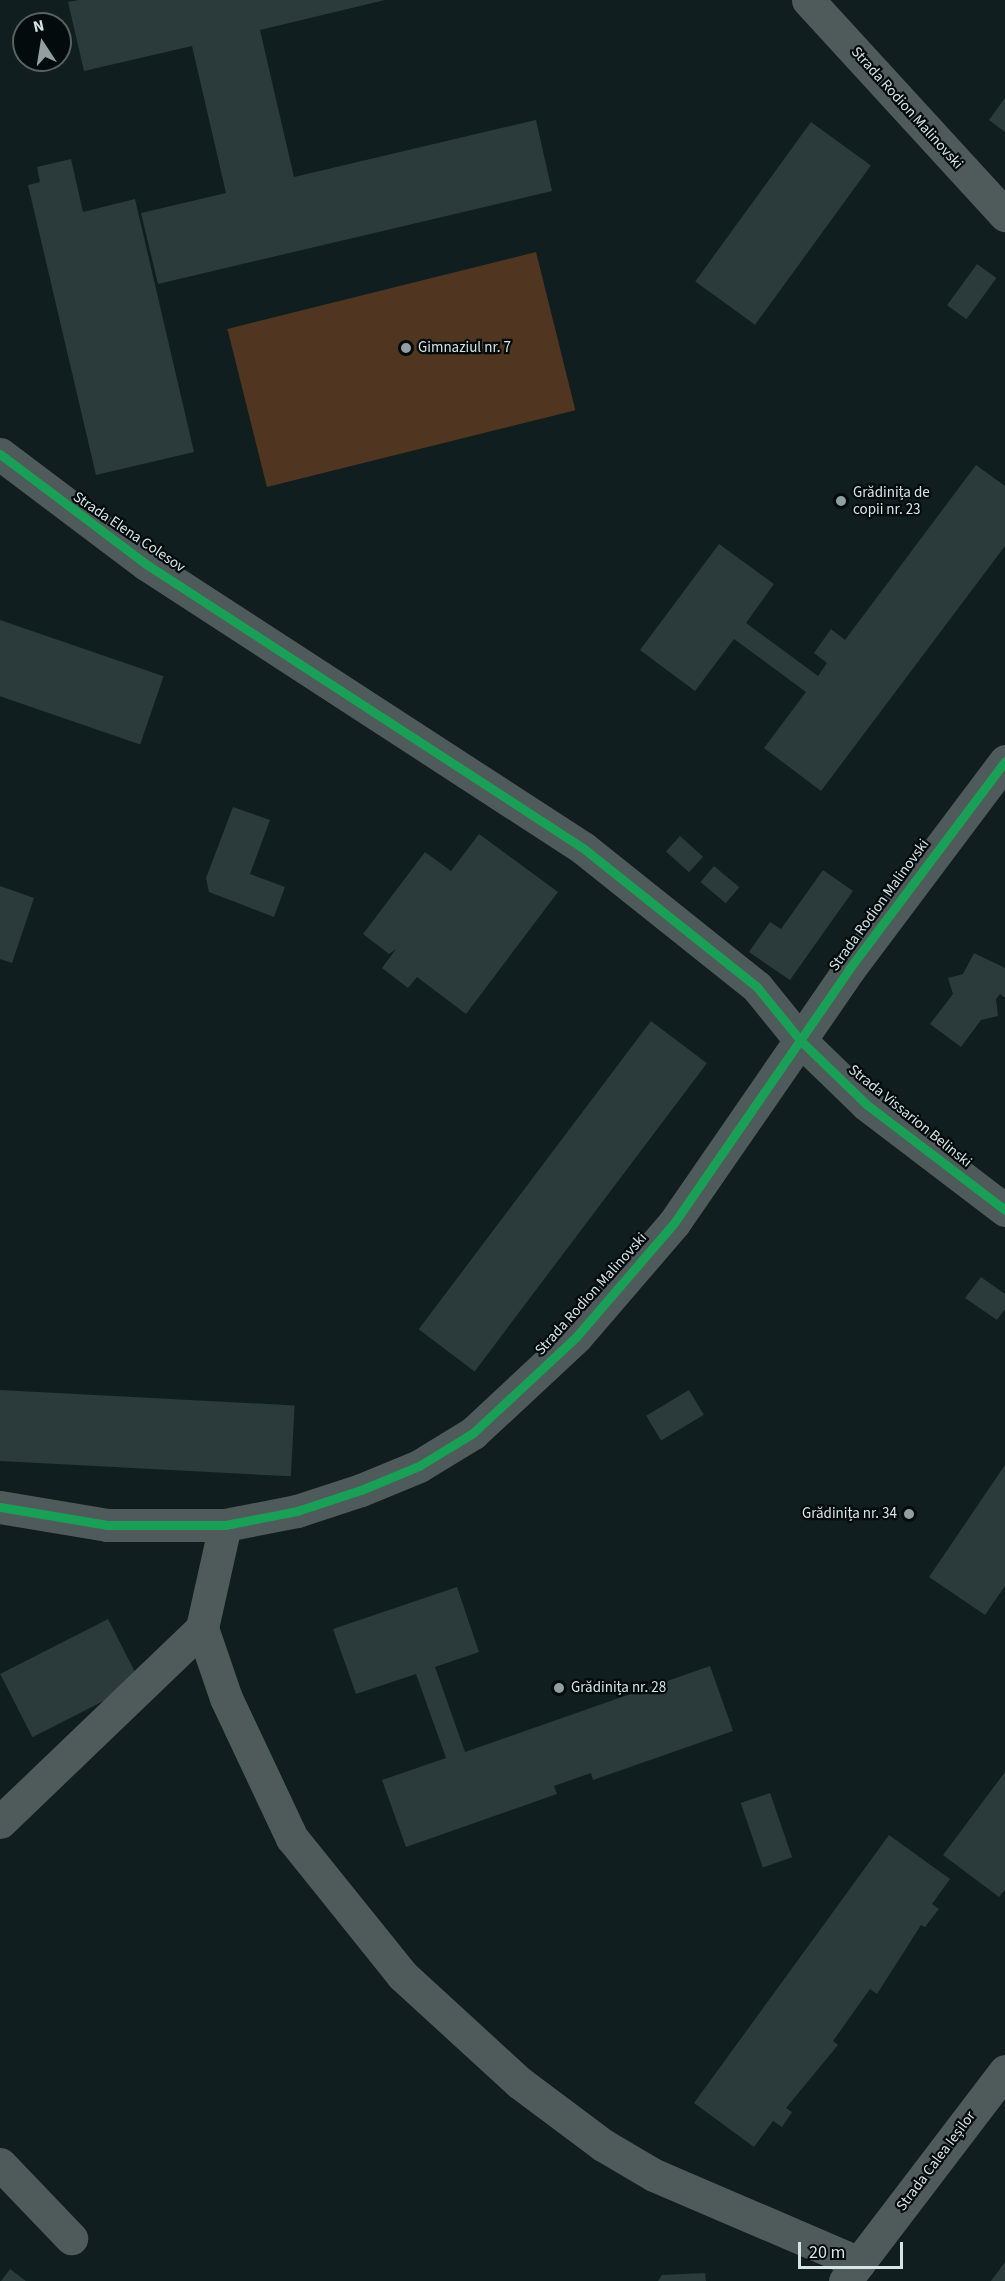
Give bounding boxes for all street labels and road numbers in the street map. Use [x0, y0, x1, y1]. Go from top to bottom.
street label: Strada Rodion Malinovski [847, 43, 967, 173]
street label: Strada Elena Colesov [70, 488, 188, 576]
street label: Strada Rodion Malinovski [825, 836, 933, 974]
street label: Strada Vissarion Belinski [845, 1061, 975, 1171]
street label: Strada Rodion Malinovski [531, 1229, 651, 1359]
street label: Strada Calea Ieșilor [893, 2108, 979, 2214]

